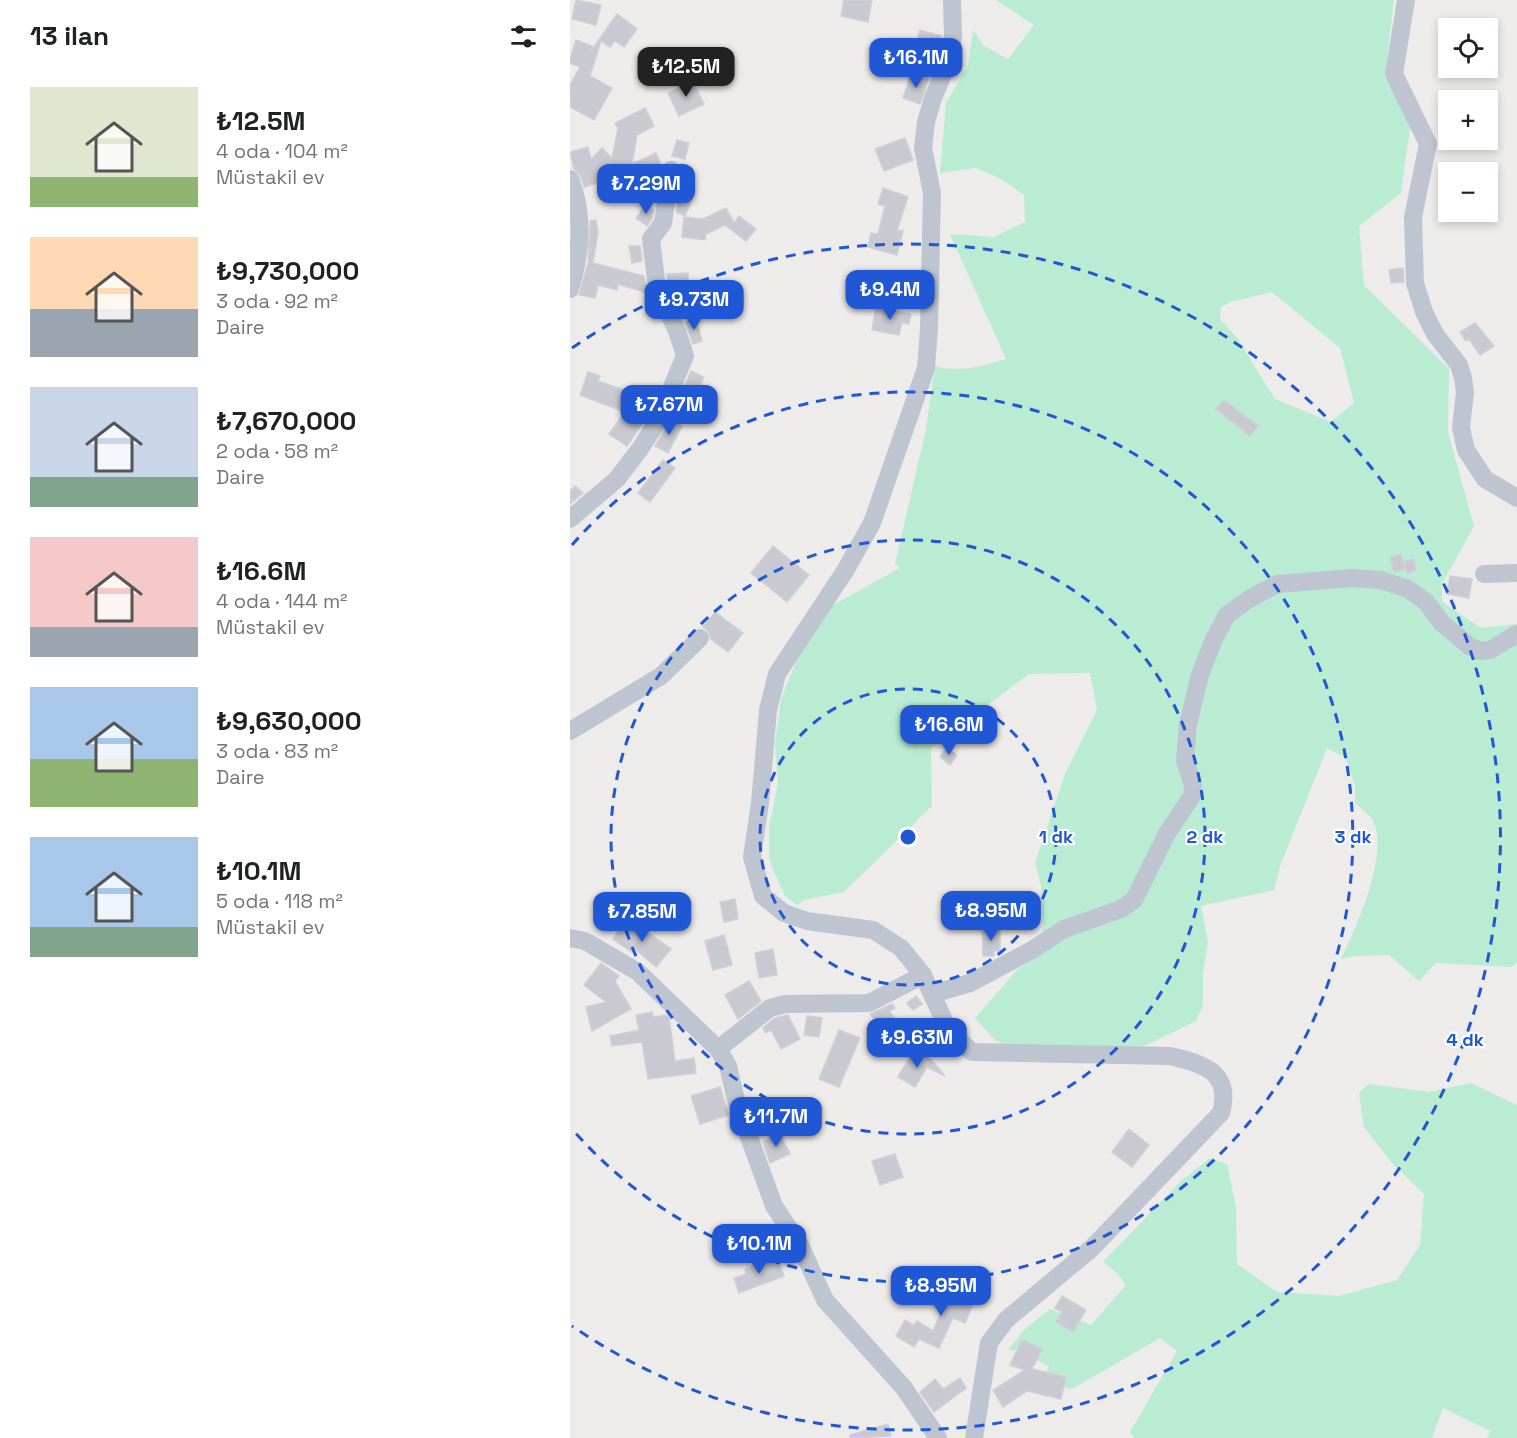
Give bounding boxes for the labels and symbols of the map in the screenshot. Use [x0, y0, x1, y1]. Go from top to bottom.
pin: ₺16.1M [867, 38, 965, 89]
pin: ₺12.5M [637, 47, 735, 98]
pin: ₺7.29M [597, 164, 695, 215]
pin: ₺9.4M [848, 270, 932, 321]
pin: ₺9.73M [645, 280, 743, 331]
pin: ₺7.67M [620, 385, 718, 436]
pin: ₺16.6M [900, 705, 998, 756]
text: 1 dk [1039, 825, 1073, 848]
text: 2 dk [1187, 825, 1223, 848]
text: 3 dk [1334, 825, 1372, 848]
centre of rings [898, 827, 918, 847]
pin: ₺8.95M [942, 891, 1040, 942]
pin: ₺7.85M [593, 892, 691, 943]
pin: ₺9.63M [868, 1018, 966, 1069]
text: 4 dk [1446, 1028, 1484, 1051]
pin: ₺11.7M [727, 1097, 825, 1148]
pin: ₺10.1M [710, 1224, 808, 1275]
pin: ₺8.95M [892, 1266, 990, 1317]

